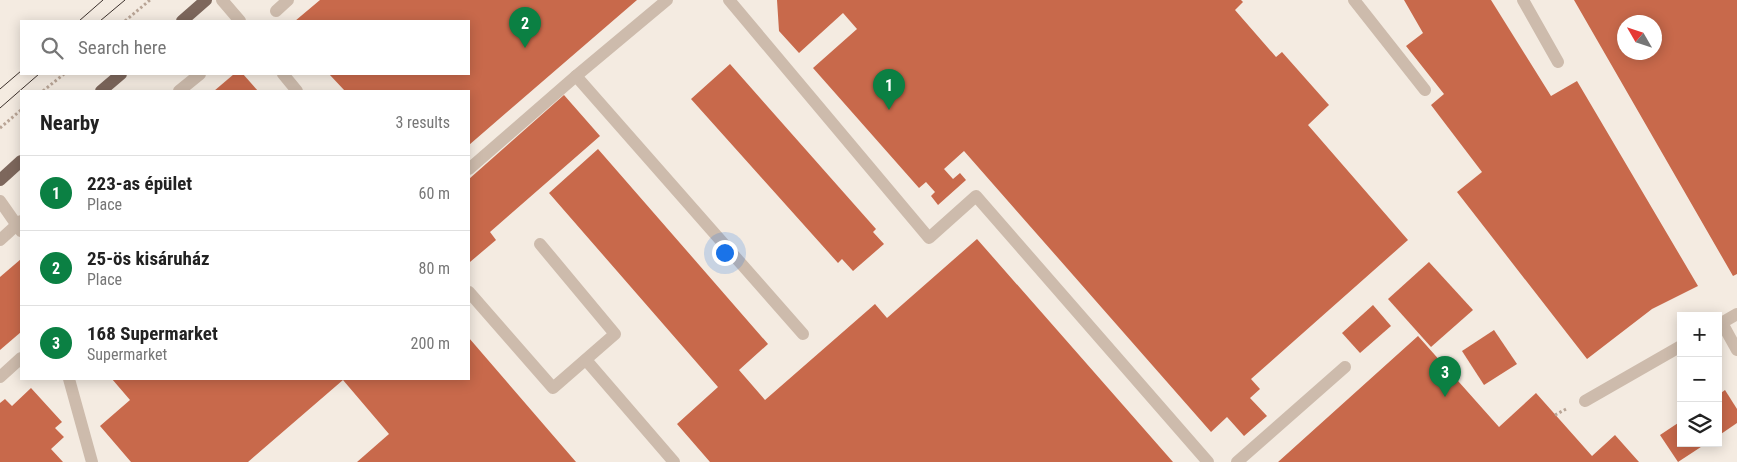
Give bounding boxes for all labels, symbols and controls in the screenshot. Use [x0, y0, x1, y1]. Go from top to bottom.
pin: 2 [509, 7, 541, 48]
north arrow [1617, 15, 1662, 60]
search box [20, 20, 470, 75]
icon: search [38, 34, 66, 62]
text: Search here [78, 36, 166, 59]
pin: 1 [873, 69, 905, 110]
text: Nearby [40, 111, 99, 135]
text: 3 results [395, 113, 450, 132]
text: 223-as épület [87, 172, 192, 195]
text: 1 [52, 184, 60, 203]
text: 60 m [418, 184, 450, 203]
text: Place [87, 195, 122, 214]
your location [712, 240, 738, 266]
text: 25-ös kisáruház [87, 247, 210, 270]
text: 2 [52, 259, 60, 278]
text: 80 m [418, 259, 450, 278]
text: Place [87, 270, 122, 289]
map controls [1677, 312, 1722, 447]
button: + [1677, 312, 1722, 357]
text: 168 Supermarket [87, 322, 218, 345]
text: 3 [52, 334, 60, 353]
text: 200 m [411, 334, 450, 353]
text: Supermarket [87, 345, 167, 364]
pin: 3 [1429, 356, 1461, 397]
button: − [1677, 357, 1722, 402]
button: layers [1677, 402, 1722, 447]

